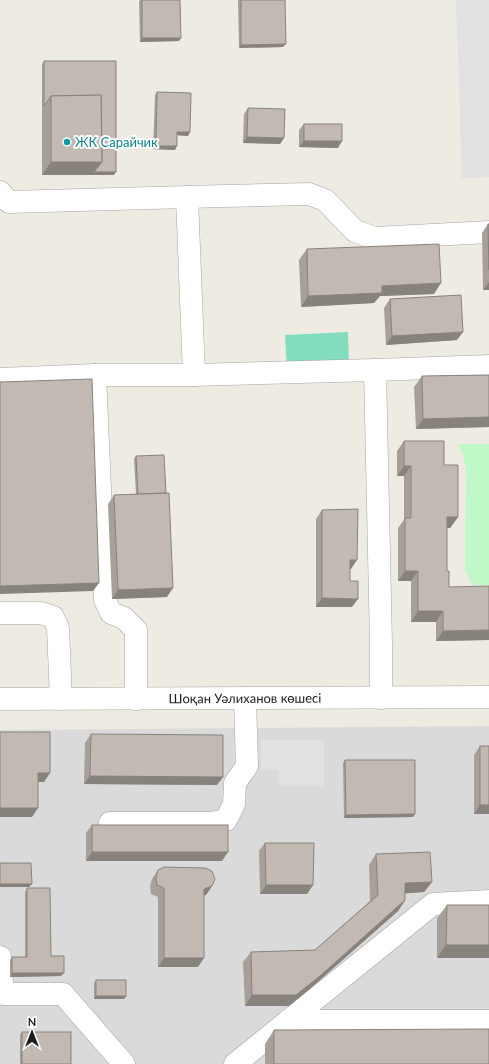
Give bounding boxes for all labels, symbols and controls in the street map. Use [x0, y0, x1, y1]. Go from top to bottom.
place label: ЖК Сарайчик [75, 134, 158, 150]
marker: ЖК Сарайчик [62, 137, 72, 147]
street label: Шоқан Уәлиханов көшесі [169, 690, 321, 706]
north arrow [12, 1012, 52, 1052]
text: N [28, 1015, 36, 1028]

